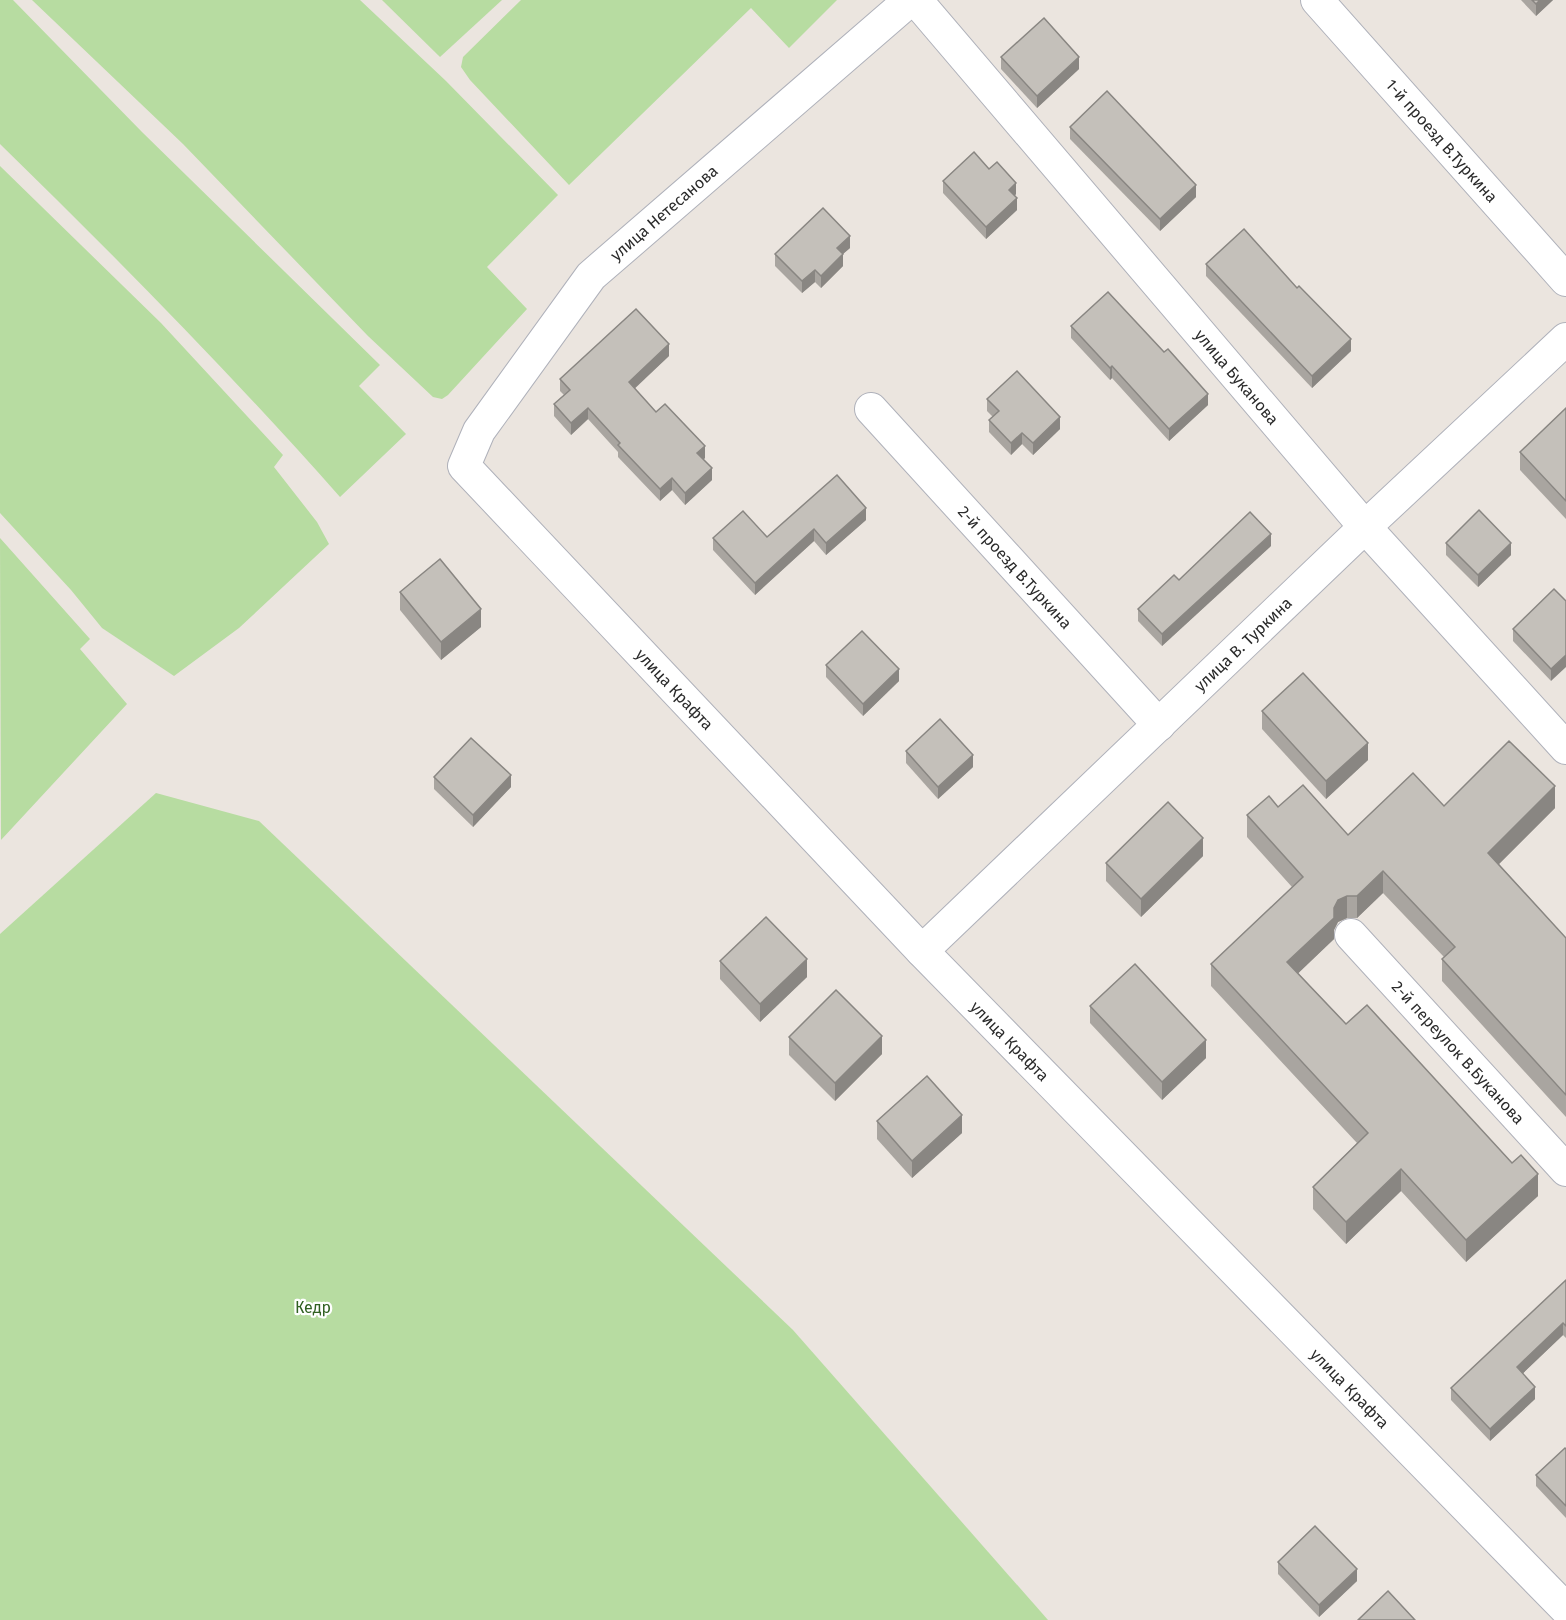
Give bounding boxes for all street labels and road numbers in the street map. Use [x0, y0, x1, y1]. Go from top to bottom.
street label: 1-й проезд В.Туркина [1382, 75, 1502, 206]
street label: улица Нетесанова [606, 161, 722, 265]
street label: улица Буканова [1191, 325, 1283, 428]
street label: 2-й проезд В.Туркина [954, 502, 1076, 633]
street label: улица В. Туркина [1190, 593, 1296, 695]
street label: улица Крафта [632, 645, 717, 734]
street label: 2-й переулок В.Буканова [1388, 977, 1529, 1128]
street label: улица Крафта [967, 997, 1053, 1085]
street label: улица Крафта [1307, 1344, 1393, 1432]

